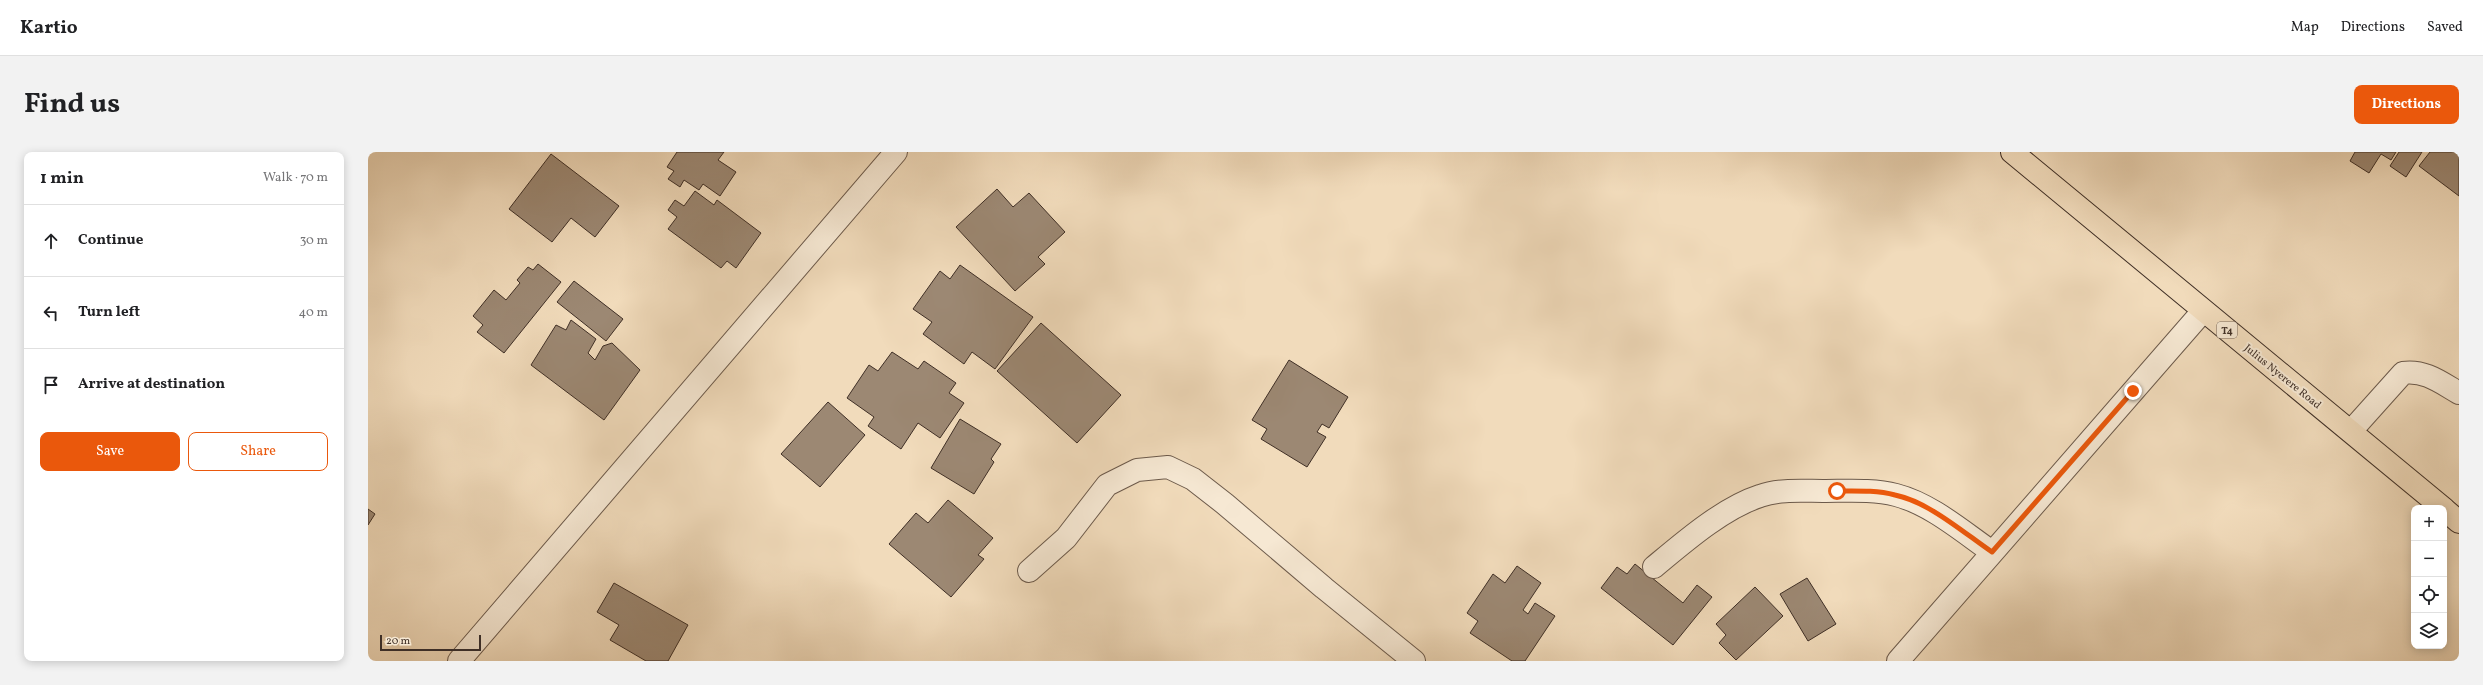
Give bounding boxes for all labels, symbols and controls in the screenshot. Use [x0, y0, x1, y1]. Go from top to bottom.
text: Kartio [20, 15, 78, 41]
text: Map [2291, 18, 2319, 37]
text: Directions [2341, 18, 2405, 37]
text: Saved [2427, 18, 2463, 37]
text: Find us [24, 85, 120, 124]
button: Directions [2354, 85, 2459, 124]
text: 1 min [40, 167, 84, 190]
text: Walk · 70 m [263, 169, 328, 187]
icon: ahead [40, 230, 62, 252]
text: Continue [78, 230, 143, 251]
text: 30 m [300, 232, 328, 250]
icon: left [40, 302, 62, 324]
text: Turn left [78, 302, 140, 323]
text: 40 m [299, 304, 328, 322]
road number: T4 [2217, 322, 2237, 338]
street label: Julius Nyerere Road [2240, 341, 2324, 413]
icon: arrive [40, 374, 62, 396]
text: Arrive at destination [78, 374, 225, 395]
route end [2124, 382, 2142, 400]
button: Save [40, 432, 180, 471]
button: Share [188, 432, 328, 471]
route start [1828, 482, 1846, 500]
map controls [2411, 505, 2447, 649]
button: + [2411, 505, 2447, 541]
button: − [2411, 541, 2447, 577]
button: locate [2411, 577, 2447, 613]
button: layers [2411, 613, 2447, 649]
scale bar [380, 633, 481, 652]
text: 20 m [386, 634, 410, 649]

